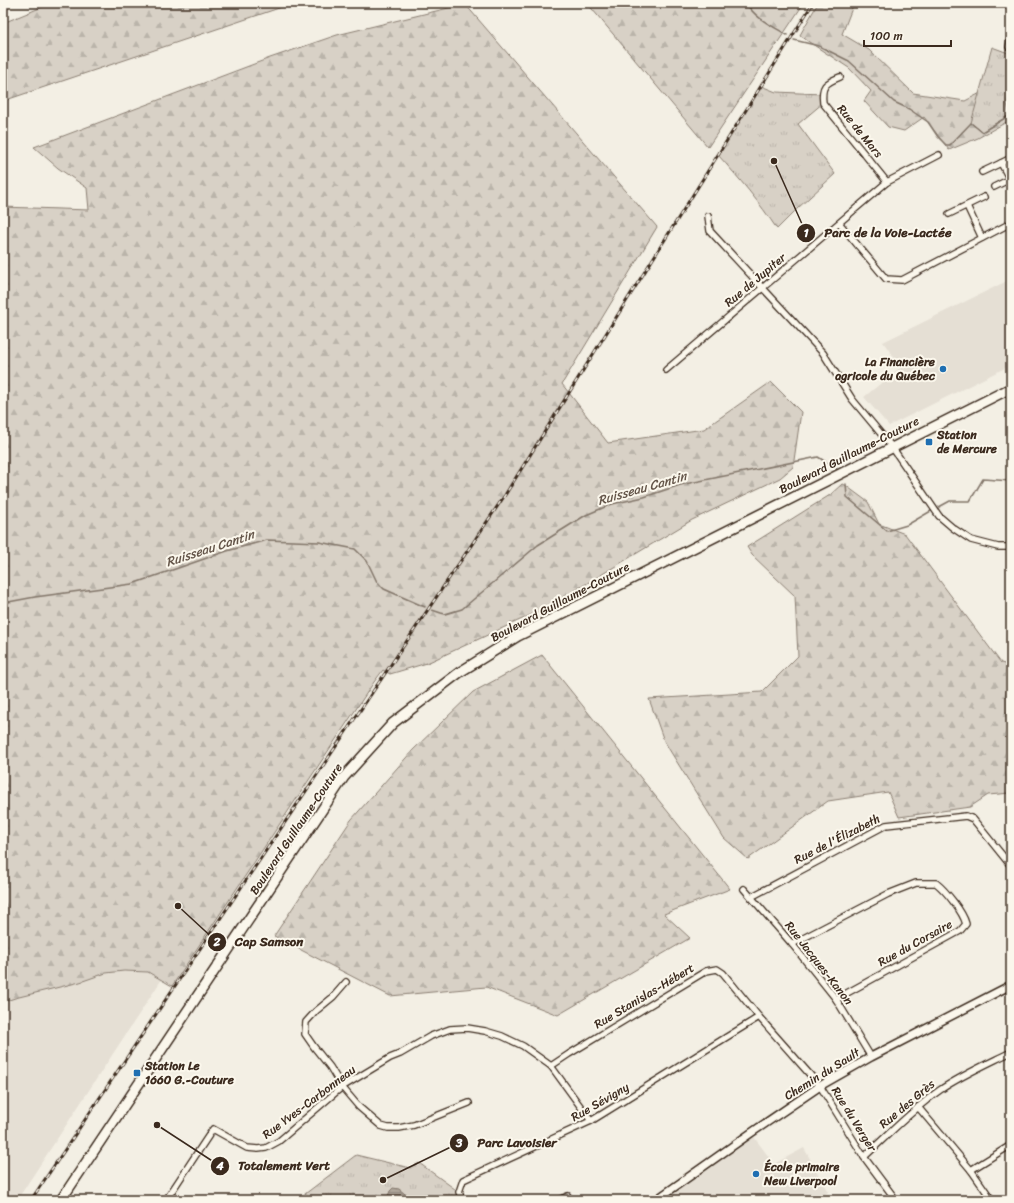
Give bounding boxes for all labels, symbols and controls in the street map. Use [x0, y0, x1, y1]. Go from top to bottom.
scale bar [864, 22, 951, 48]
text: 100 m [870, 25, 903, 47]
street label: Rue de Mars [831, 99, 889, 163]
callout: Parc de la Voie-Lactée [796, 220, 959, 245]
text: Parc de la Voie-Lactée [824, 221, 952, 244]
text: 1 [803, 222, 809, 244]
street label: Rue de Jupiter [719, 247, 792, 313]
place label: La Financière agricole du Québec [834, 351, 936, 387]
marker: La Financière agricole du Québec [938, 364, 948, 374]
street label: Boulevard Guillaume-Couture [775, 410, 923, 500]
place label: Station de Mercure [936, 424, 998, 460]
marker: Station de Mercure [924, 437, 934, 447]
water label: Ruisseau Cantin [595, 464, 691, 512]
water label: Ruisseau Cantin [163, 522, 259, 573]
street label: Boulevard Guillaume-Couture [486, 556, 634, 648]
street label: Boulevard Guillaume-Couture [244, 759, 348, 899]
street label: Rue de l'Élizabeth [790, 808, 884, 870]
street label: Rue du Corsaire [873, 913, 957, 973]
street label: Rue Jacques-Kanon [779, 916, 859, 1010]
callout: Cap Samson [207, 929, 312, 954]
text: Cap Samson [234, 930, 304, 953]
text: 2 [213, 931, 221, 953]
street label: Rue Stanislas-Hébert [589, 957, 699, 1035]
street label: Chemin du Sault [780, 1041, 865, 1106]
place label: Station Le 1660 G.-Couture [144, 1055, 235, 1091]
street label: Rue Yves-Carbonneau [257, 1059, 361, 1145]
marker: Station Le 1660 G.-Couture [132, 1068, 142, 1078]
street label: Rue des Grès [874, 1073, 940, 1134]
street label: Rue Sévigny [567, 1076, 634, 1128]
street label: Rue du Verger [825, 1082, 883, 1157]
callout: Parc Lavoisier [449, 1130, 565, 1155]
text: Parc Lavoisier [477, 1131, 558, 1154]
text: 3 [455, 1132, 463, 1154]
callout: Totalement Vert [210, 1153, 338, 1178]
text: Totalement Vert [238, 1154, 330, 1177]
text: 4 [215, 1155, 224, 1177]
place label: École primaire New Liverpool [763, 1156, 839, 1192]
marker: École primaire New Liverpool [751, 1169, 761, 1179]

